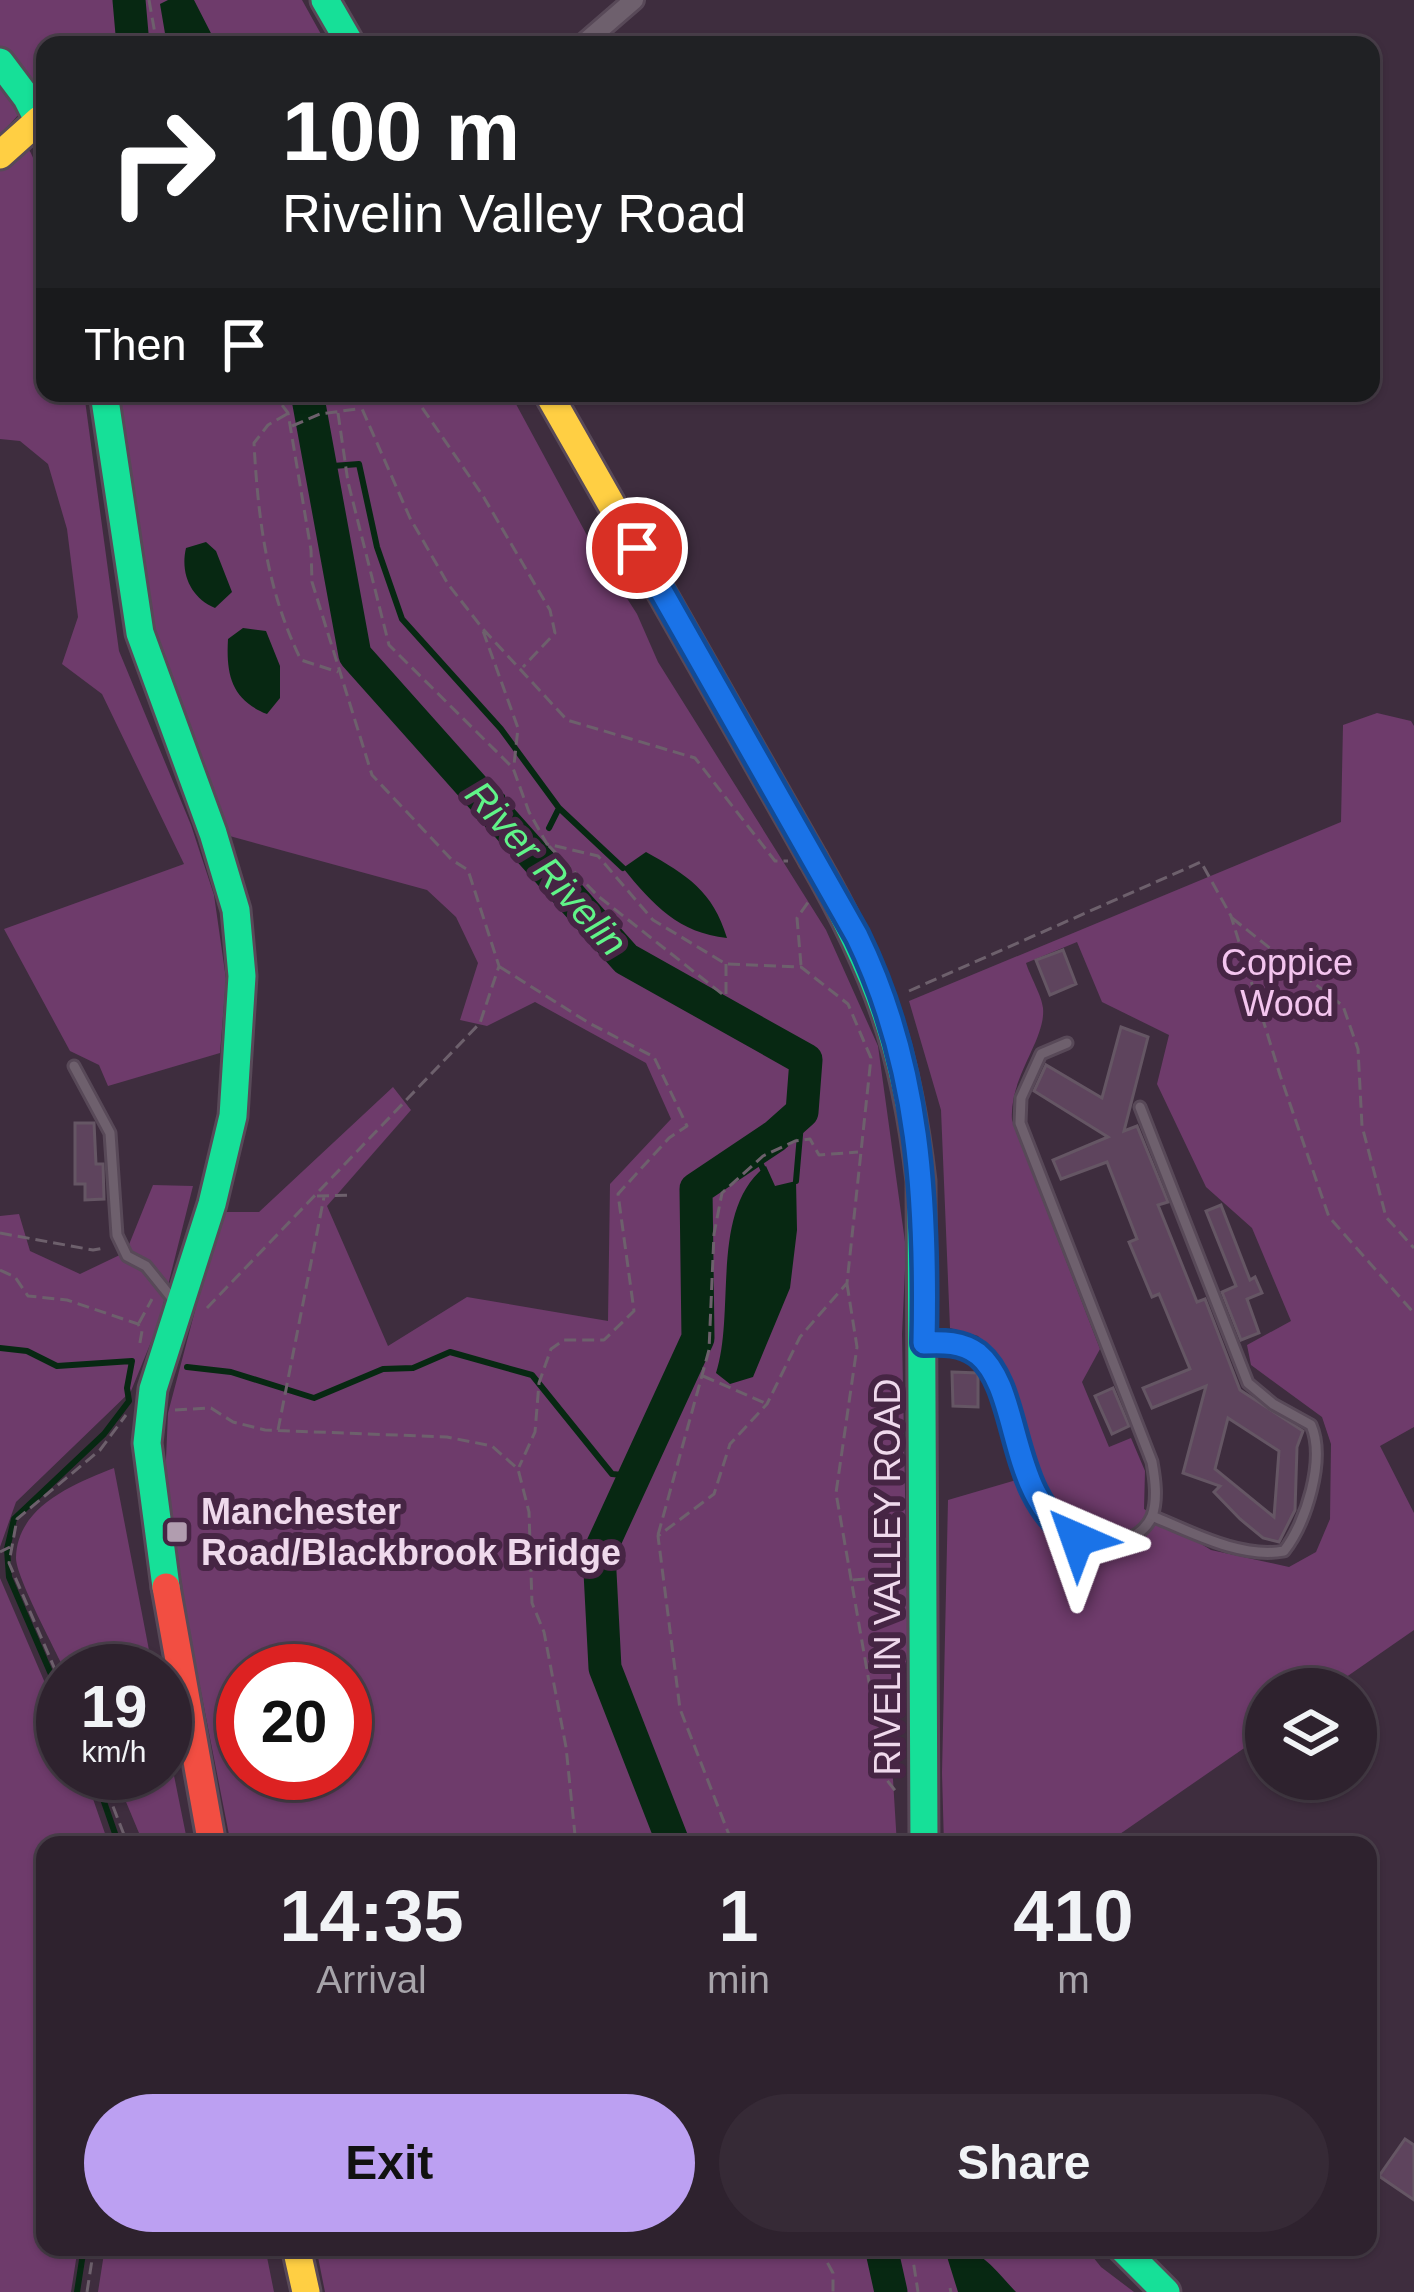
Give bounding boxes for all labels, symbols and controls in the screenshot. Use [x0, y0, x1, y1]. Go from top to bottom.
icon: right [84, 84, 240, 240]
text: 100 m [282, 84, 520, 178]
text: Rivelin Valley Road [282, 183, 746, 243]
icon: arrive [211, 312, 277, 378]
text: Then [84, 319, 187, 370]
pin [586, 497, 688, 599]
icon: arrive [604, 515, 670, 581]
water label: River Rivelin [457, 773, 636, 964]
park label: Coppice Wood [1221, 942, 1353, 1024]
street label: RIVELIN VALLEY ROAD [867, 1379, 908, 1775]
position arrow [1014, 1476, 1140, 1602]
place label: Manchester Road/Blackbrook Bridge [201, 1491, 621, 1573]
marker: Manchester Road/Blackbrook Bridge [164, 1519, 190, 1545]
speed limit sign: 20 [216, 1644, 372, 1800]
map controls [1245, 1668, 1377, 1800]
button: layers [1245, 1668, 1377, 1800]
text: 19 [81, 1673, 147, 1740]
text: km/h [81, 1735, 147, 1768]
text: 14:35 [279, 1876, 464, 1956]
text: 1 [718, 1876, 759, 1956]
text: 410 [1013, 1876, 1134, 1956]
text: Arrival [316, 1958, 427, 2001]
text: min [707, 1958, 770, 2001]
text: m [1057, 1958, 1090, 2001]
button: Exit [84, 2094, 695, 2232]
button: Share [719, 2094, 1329, 2232]

